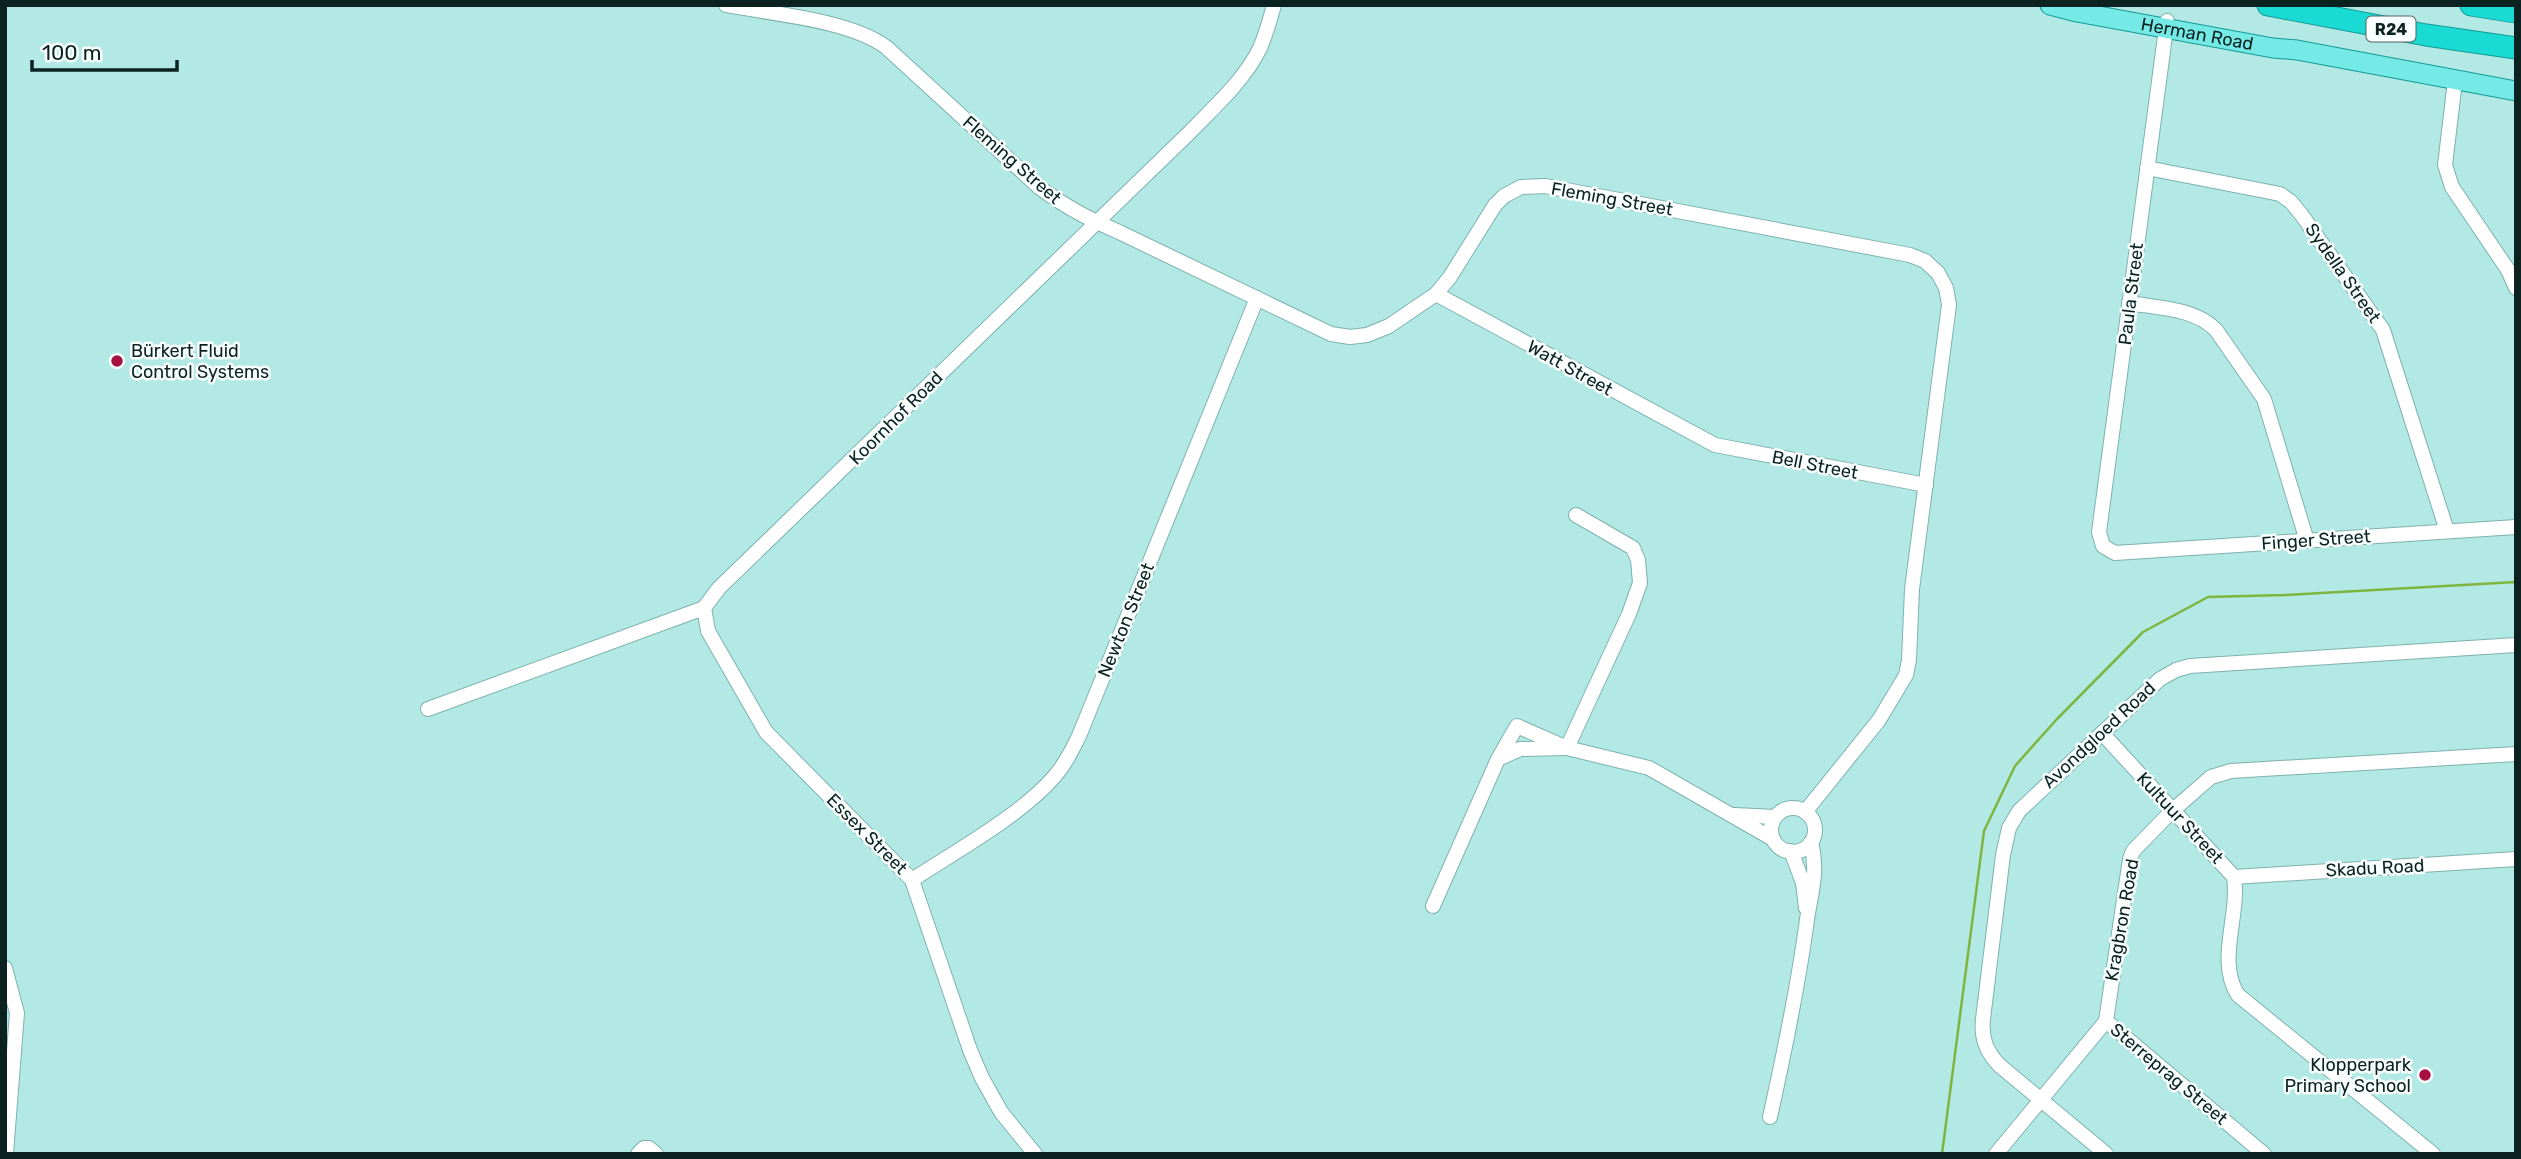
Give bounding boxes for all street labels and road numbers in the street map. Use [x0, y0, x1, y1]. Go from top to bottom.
street label: Herman Road [2139, 13, 2255, 55]
road number: R24 [2366, 17, 2416, 42]
street label: Fleming Street [958, 111, 1066, 209]
street label: Fleming Street [1549, 177, 1675, 221]
street label: Sydella Street [2301, 219, 2385, 327]
street label: Paula Street [2114, 242, 2148, 346]
street label: Watt Street [1523, 335, 1617, 401]
street label: Koornhof Road [845, 367, 947, 469]
street label: Bell Street [1770, 446, 1860, 484]
street label: Finger Street [2261, 525, 2371, 555]
street label: Newton Street [1093, 560, 1159, 680]
street label: Avondgloed Road [2038, 677, 2160, 793]
street label: Kultuur Street [2132, 768, 2228, 868]
street label: Essex Street [822, 789, 912, 879]
street label: Skadu Road [2325, 854, 2425, 882]
street label: Kragbron Road [2100, 857, 2144, 983]
street label: Sterreprag Street [2106, 1019, 2232, 1129]

